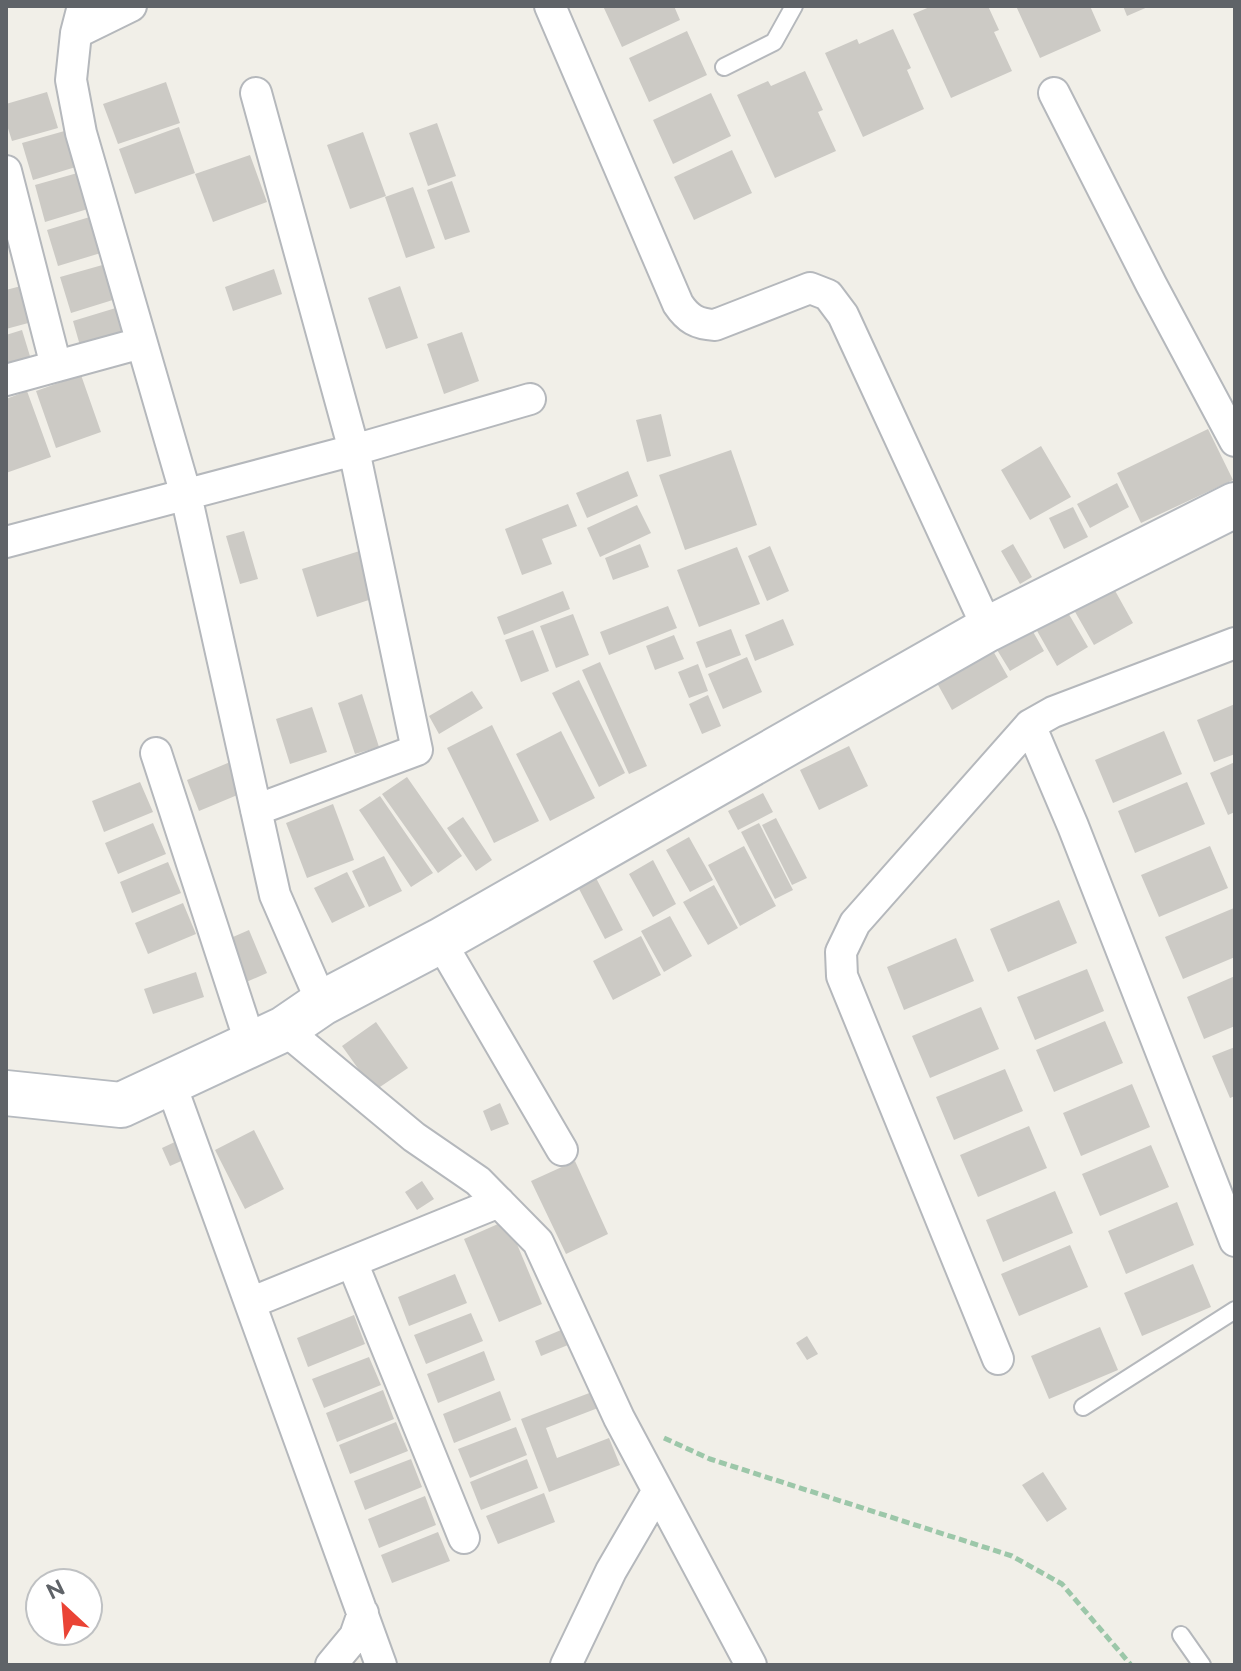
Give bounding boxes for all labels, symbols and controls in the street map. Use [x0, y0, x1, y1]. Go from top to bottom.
north arrow [24, 1567, 104, 1647]
text: N [42, 1574, 68, 1604]

